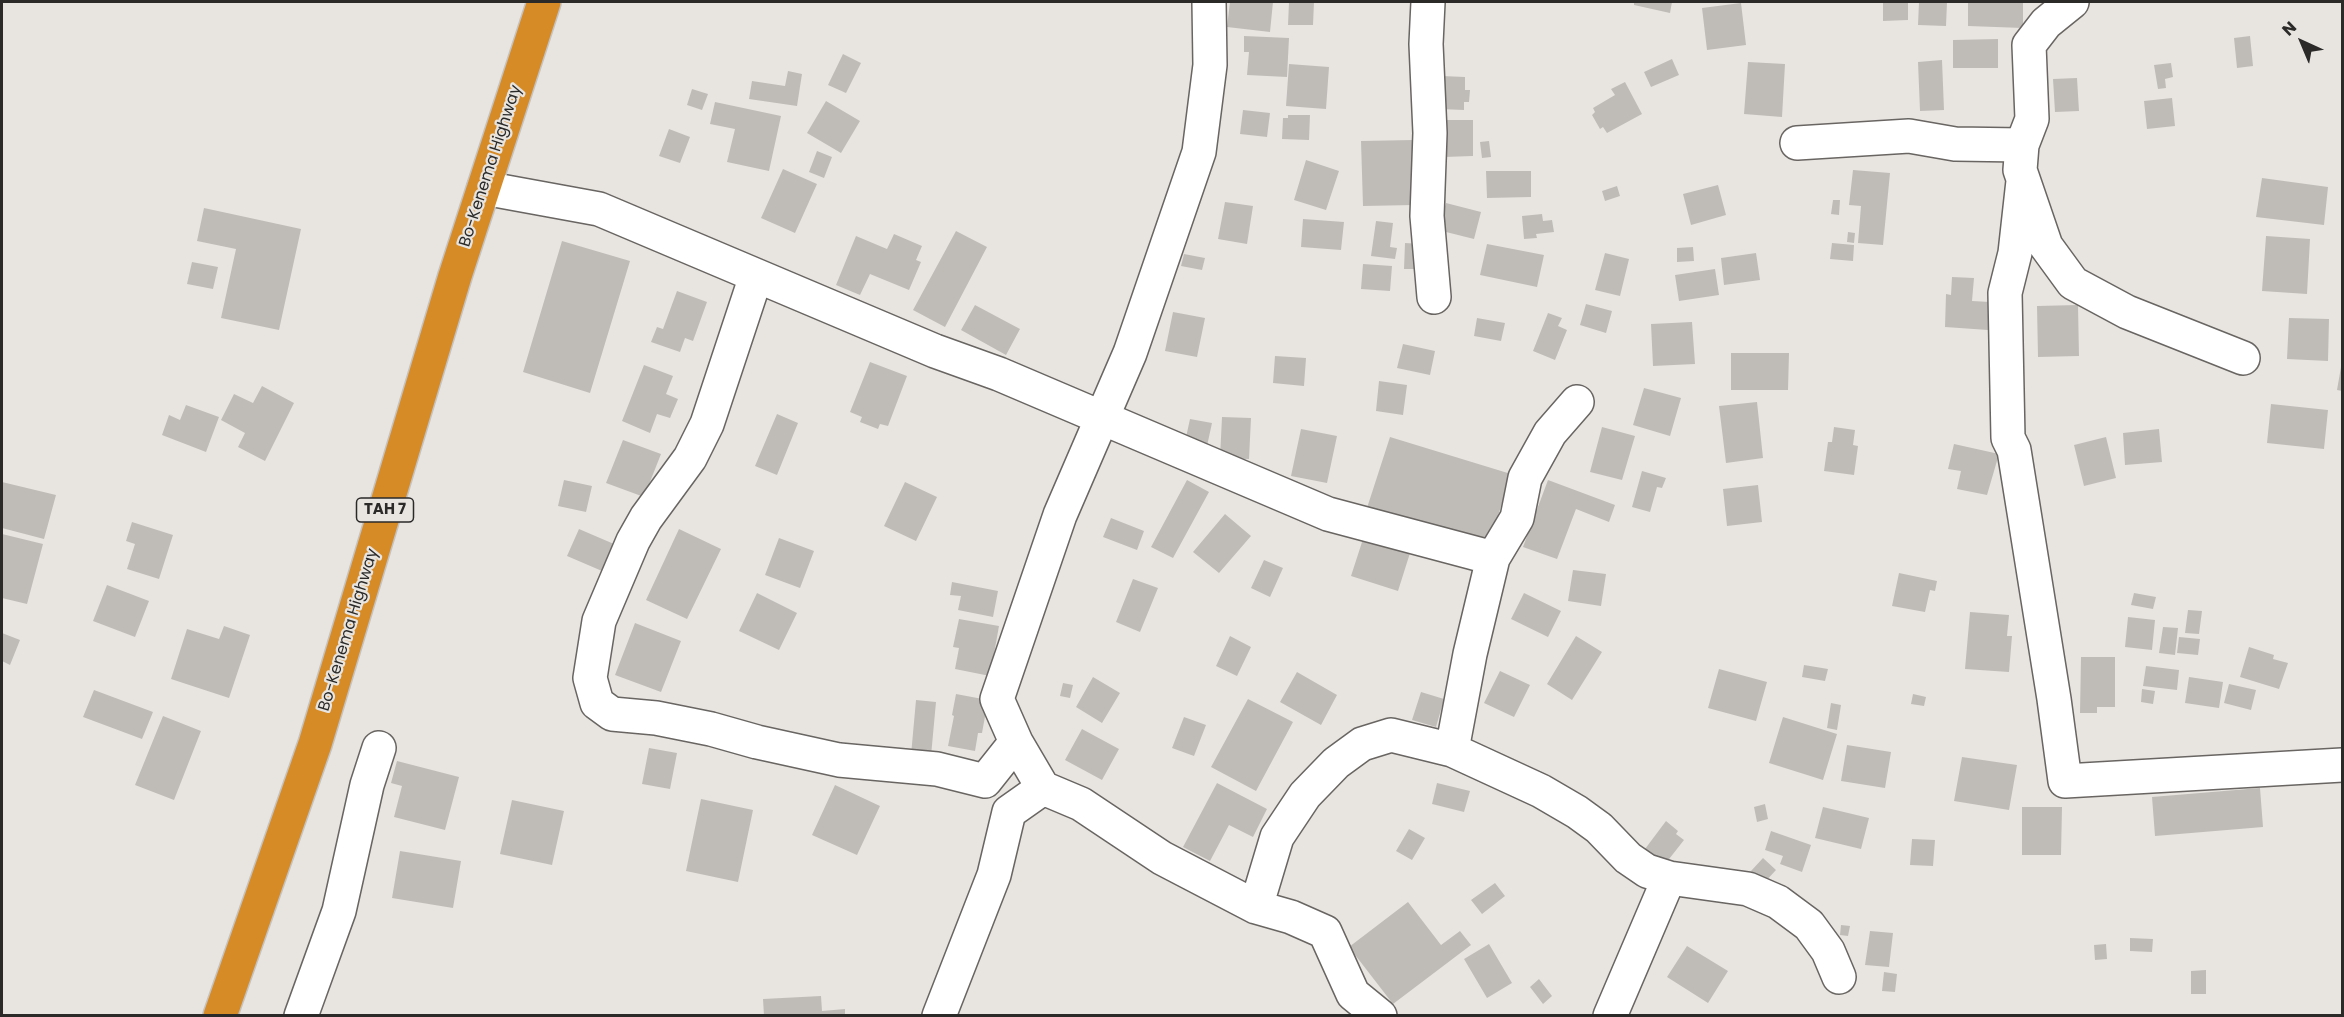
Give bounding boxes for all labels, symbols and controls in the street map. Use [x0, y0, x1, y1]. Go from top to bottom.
north arrow [2272, 12, 2332, 72]
text: N [2277, 16, 2301, 41]
street label: Bo-Kenema Highway [456, 83, 526, 249]
road number: TAH 7 [356, 498, 414, 522]
street label: Bo-Kenema Highway [315, 546, 383, 714]

